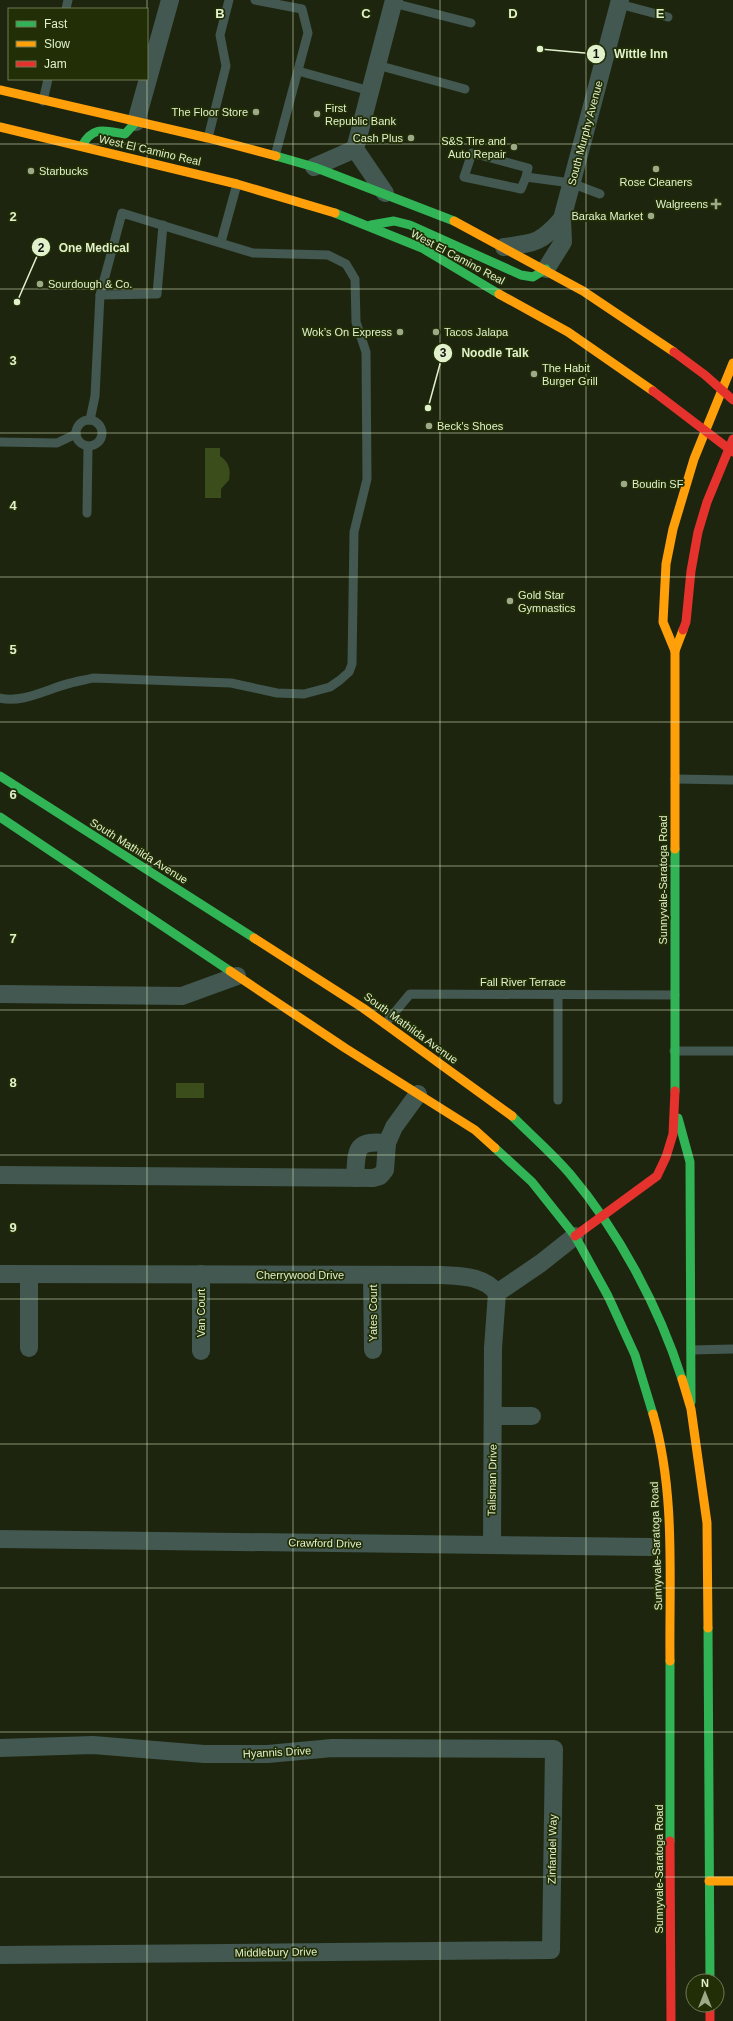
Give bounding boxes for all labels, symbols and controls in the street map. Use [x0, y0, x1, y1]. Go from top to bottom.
text: B [215, 6, 225, 21]
text: C [361, 6, 371, 21]
text: D [508, 6, 518, 21]
text: E [656, 6, 665, 21]
legend [8, 8, 148, 80]
text: Fast [44, 17, 68, 31]
text: Slow [44, 37, 70, 51]
callout: Wittle Inn [586, 42, 676, 66]
text: 1 [593, 47, 600, 61]
text: Wittle Inn [614, 47, 668, 61]
text: Jam [44, 57, 67, 71]
street label: South Murphy Avenue [565, 79, 605, 187]
place label: First Republic Bank [325, 102, 396, 127]
place label: The Floor Store [172, 106, 248, 118]
marker: The Floor Store [251, 107, 261, 117]
marker: First Republic Bank [312, 109, 322, 119]
street label: West El Camino Real [98, 132, 202, 168]
place label: Cash Plus [353, 132, 403, 144]
marker: Cash Plus [406, 133, 416, 143]
place label: S&S Tire and Auto Repair [441, 135, 506, 160]
marker: S&S Tire and Auto Repair [509, 142, 519, 152]
marker: Rose Cleaners [651, 164, 661, 174]
place label: Starbucks [39, 165, 88, 177]
marker: Starbucks [26, 166, 36, 176]
place label: Rose Cleaners [620, 176, 693, 188]
place label: Walgreens [656, 198, 708, 210]
marker: Walgreens [711, 199, 721, 209]
text: 2 [9, 209, 17, 224]
place label: Baraka Market [571, 210, 643, 222]
marker: Baraka Market [646, 211, 656, 221]
street label: West El Camino Real [409, 227, 507, 287]
callout: One Medical [31, 235, 137, 259]
text: 2 [38, 241, 45, 255]
text: One Medical [59, 241, 129, 255]
place label: Sourdough & Co. [48, 278, 132, 290]
marker: Sourdough & Co. [35, 279, 45, 289]
place label: Wok’s On Express [302, 326, 392, 338]
place label: Tacos Jalapa [444, 326, 509, 338]
marker: Wok’s On Express [395, 327, 405, 337]
marker: Tacos Jalapa [431, 327, 441, 337]
callout: Noodle Talk [433, 341, 537, 365]
text: 3 [440, 346, 447, 360]
text: Noodle Talk [461, 346, 529, 360]
text: 3 [9, 353, 17, 368]
place label: The Habit Burger Grill [542, 362, 598, 387]
marker: The Habit Burger Grill [529, 369, 539, 379]
place label: Beck's Shoes [437, 420, 504, 432]
marker: Beck's Shoes [424, 421, 434, 431]
place label: Boudin SF [632, 478, 684, 490]
marker: Boudin SF [619, 479, 629, 489]
text: 4 [9, 498, 17, 513]
place label: Gold Star Gymnastics [518, 589, 576, 614]
marker: Gold Star Gymnastics [505, 596, 515, 606]
text: 5 [9, 642, 17, 657]
text: 6 [9, 787, 17, 802]
street label: Sunnyvale-Saratoga Road [657, 815, 669, 945]
street label: South Mathilda Avenue [88, 816, 190, 886]
text: 7 [9, 931, 17, 946]
street label: Fall River Terrace [480, 976, 566, 988]
street label: South Mathilda Avenue [362, 990, 460, 1066]
text: 8 [9, 1075, 17, 1090]
text: 9 [9, 1220, 17, 1235]
street label: Cherrywood Drive [256, 1269, 344, 1281]
street label: Yates Court [367, 1284, 379, 1342]
street label: Van Court [195, 1289, 207, 1337]
street label: Talisman Drive [485, 1444, 499, 1516]
street label: Sunnyvale-Saratoga Road [648, 1481, 664, 1611]
street label: Crawford Drive [288, 1536, 362, 1550]
street label: Hyannis Drive [242, 1744, 312, 1760]
street label: Sunnyvale-Saratoga Road [653, 1804, 665, 1934]
street label: Zinfandel Way [545, 1813, 559, 1884]
street label: Middlebury Drive [235, 1945, 317, 1959]
north arrow [685, 1973, 725, 2013]
text: N [701, 1977, 709, 1989]

